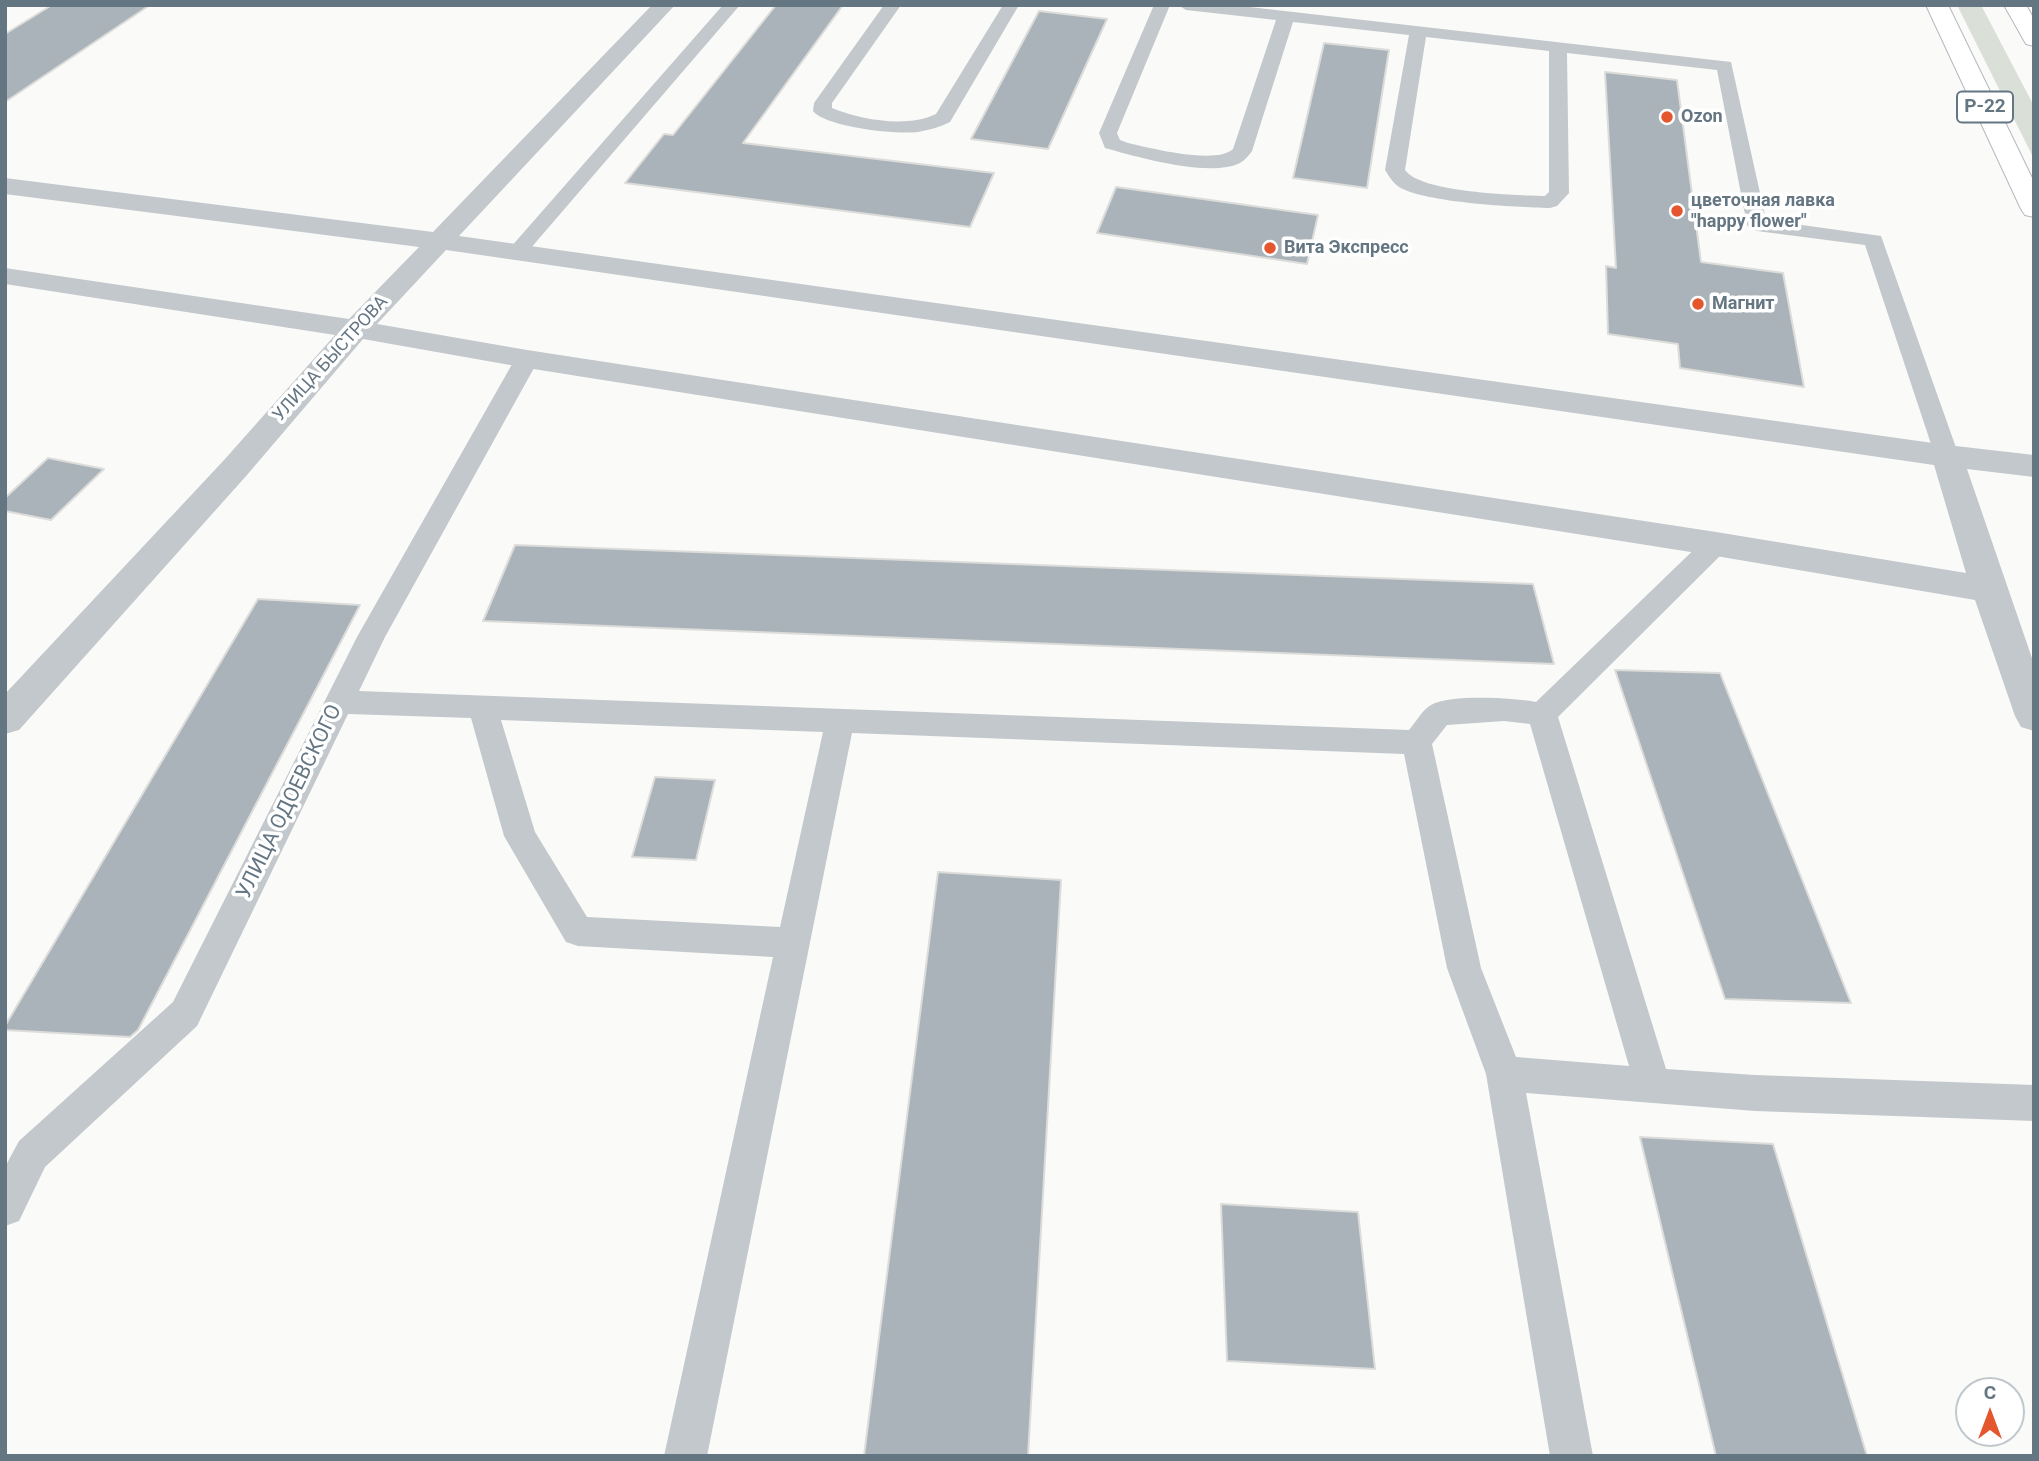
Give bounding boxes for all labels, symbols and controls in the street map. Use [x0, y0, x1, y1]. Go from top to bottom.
road number: Р-22 [1957, 92, 2013, 122]
place label: Ozon [1681, 106, 1723, 128]
marker: Ozon [1659, 109, 1675, 125]
place label: цветочная лавка "happy flower" [1691, 190, 1835, 232]
marker: цветочная лавка "happy flower" [1669, 203, 1685, 219]
place label: Вита Экспресс [1284, 237, 1409, 259]
marker: Вита Экспресс [1262, 240, 1278, 256]
street label: УЛИЦА БЫСТРОВА [269, 292, 393, 426]
place label: Магнит [1712, 293, 1775, 315]
marker: Магнит [1690, 296, 1706, 312]
street label: УЛИЦА ОДОЕВСКОГО [232, 701, 348, 903]
north arrow [1955, 1377, 2025, 1447]
text: С [1984, 1381, 1996, 1404]

